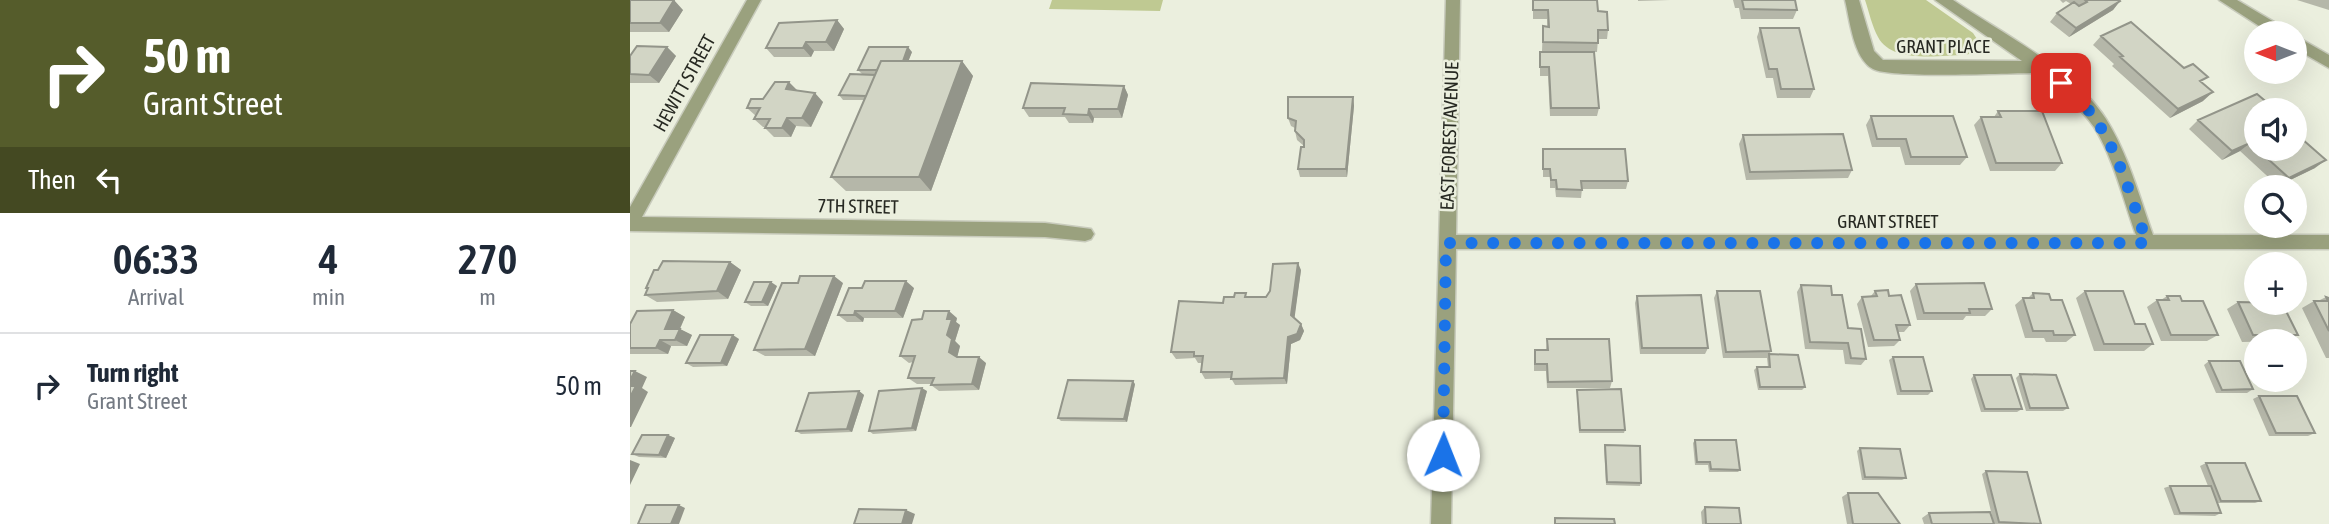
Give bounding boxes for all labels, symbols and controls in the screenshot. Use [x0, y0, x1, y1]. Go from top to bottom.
north arrow [2244, 21, 2306, 84]
map controls [2244, 21, 2307, 392]
text: 50 m [143, 27, 231, 83]
icon: right [28, 28, 119, 119]
street label: HEWITT STREET [648, 30, 720, 135]
street label: GRANT PLACE [1896, 35, 1990, 57]
pin [2031, 53, 2091, 113]
street label: EAST FOREST AVENUE [1435, 61, 1463, 211]
icon: arrive [2042, 64, 2080, 102]
text: Grant Street [143, 85, 283, 122]
button: sound [2244, 98, 2307, 161]
icon: left [90, 161, 128, 199]
text: Then [28, 165, 76, 195]
button: search [2244, 175, 2307, 238]
street label: 7TH STREET [817, 194, 899, 218]
street label: GRANT STREET [1837, 210, 1939, 232]
text: 06:33 [113, 235, 199, 283]
text: 4 [319, 235, 338, 283]
text: 270 [458, 235, 517, 283]
button: + [2244, 252, 2307, 315]
text: Arrival [128, 284, 184, 310]
text: min [312, 284, 345, 310]
text: m [479, 284, 496, 310]
button: − [2244, 329, 2307, 392]
text: Turn right [87, 358, 178, 388]
icon: right [28, 367, 66, 405]
text: 50 m [555, 371, 602, 401]
text: Grant Street [87, 388, 188, 414]
position arrow [1406, 418, 1480, 492]

